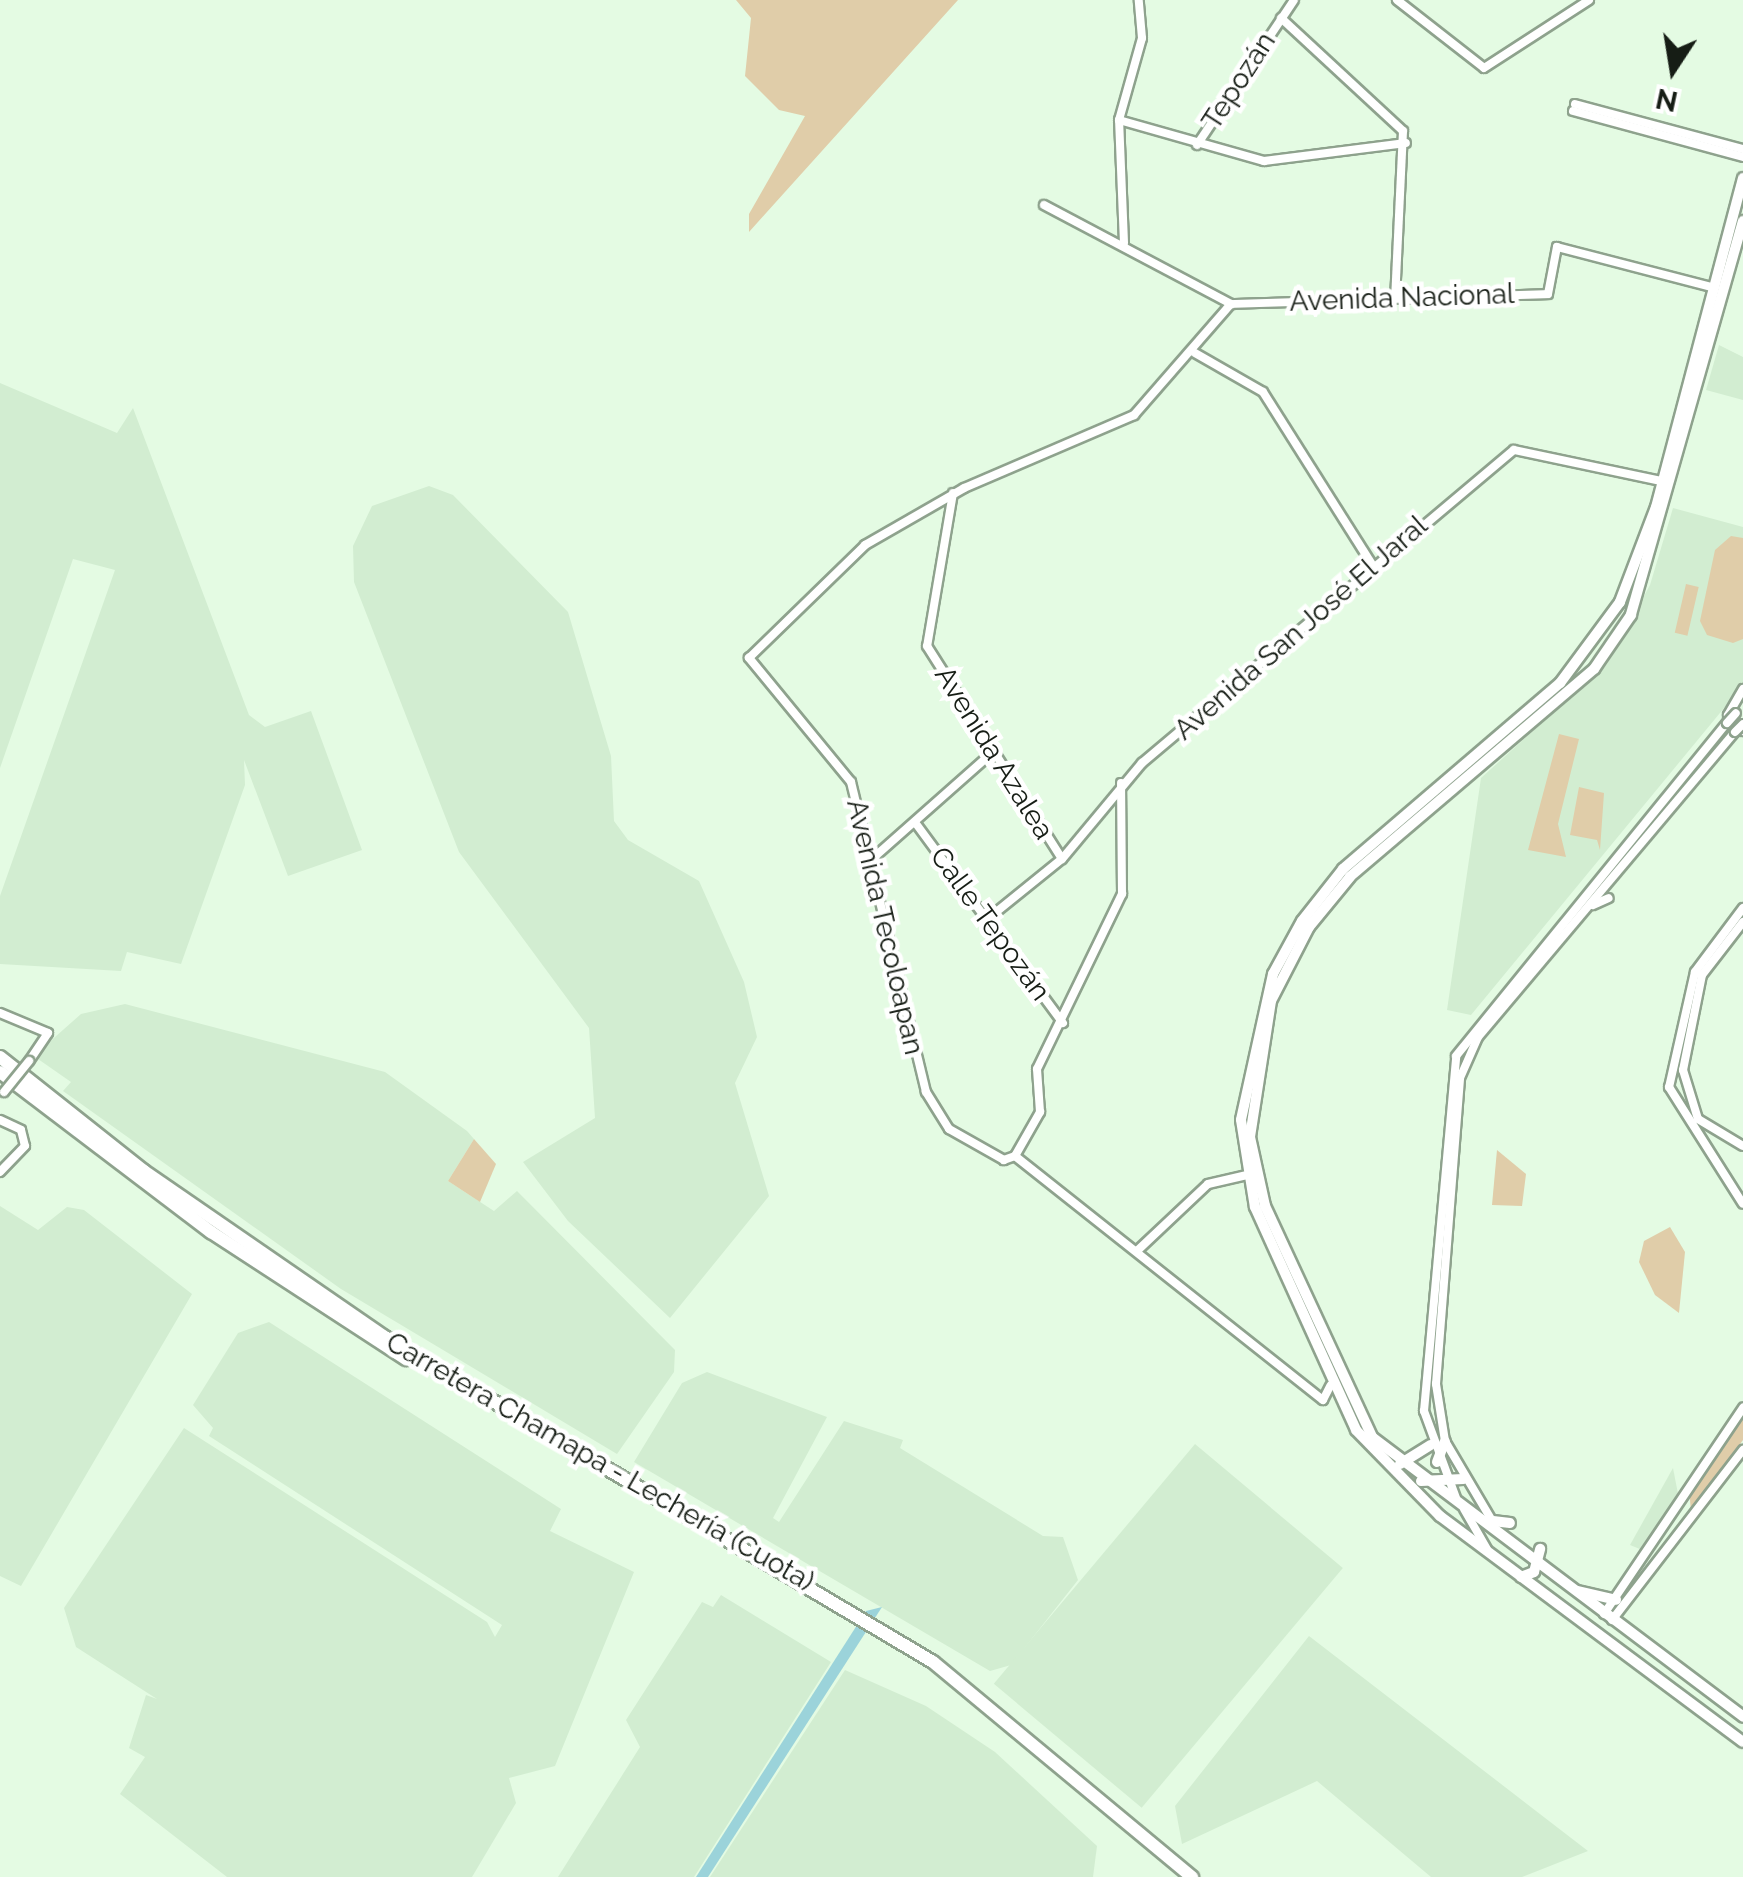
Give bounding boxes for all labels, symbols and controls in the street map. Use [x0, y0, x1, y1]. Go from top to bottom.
north arrow [1623, 20, 1723, 120]
street label: Tepozán [1195, 26, 1283, 136]
text: N [1653, 81, 1681, 118]
street label: Avenida Nacional [1289, 277, 1515, 319]
street label: Avenida San José El Jaral [1167, 508, 1435, 748]
street label: Avenida Azalea [927, 660, 1061, 846]
street label: Avenida Tecoloapan [839, 796, 931, 1058]
street label: Calle Tepozán [923, 840, 1057, 1008]
street label: Carretera Chamapa - Lechería (Cuota) [380, 1325, 820, 1599]

